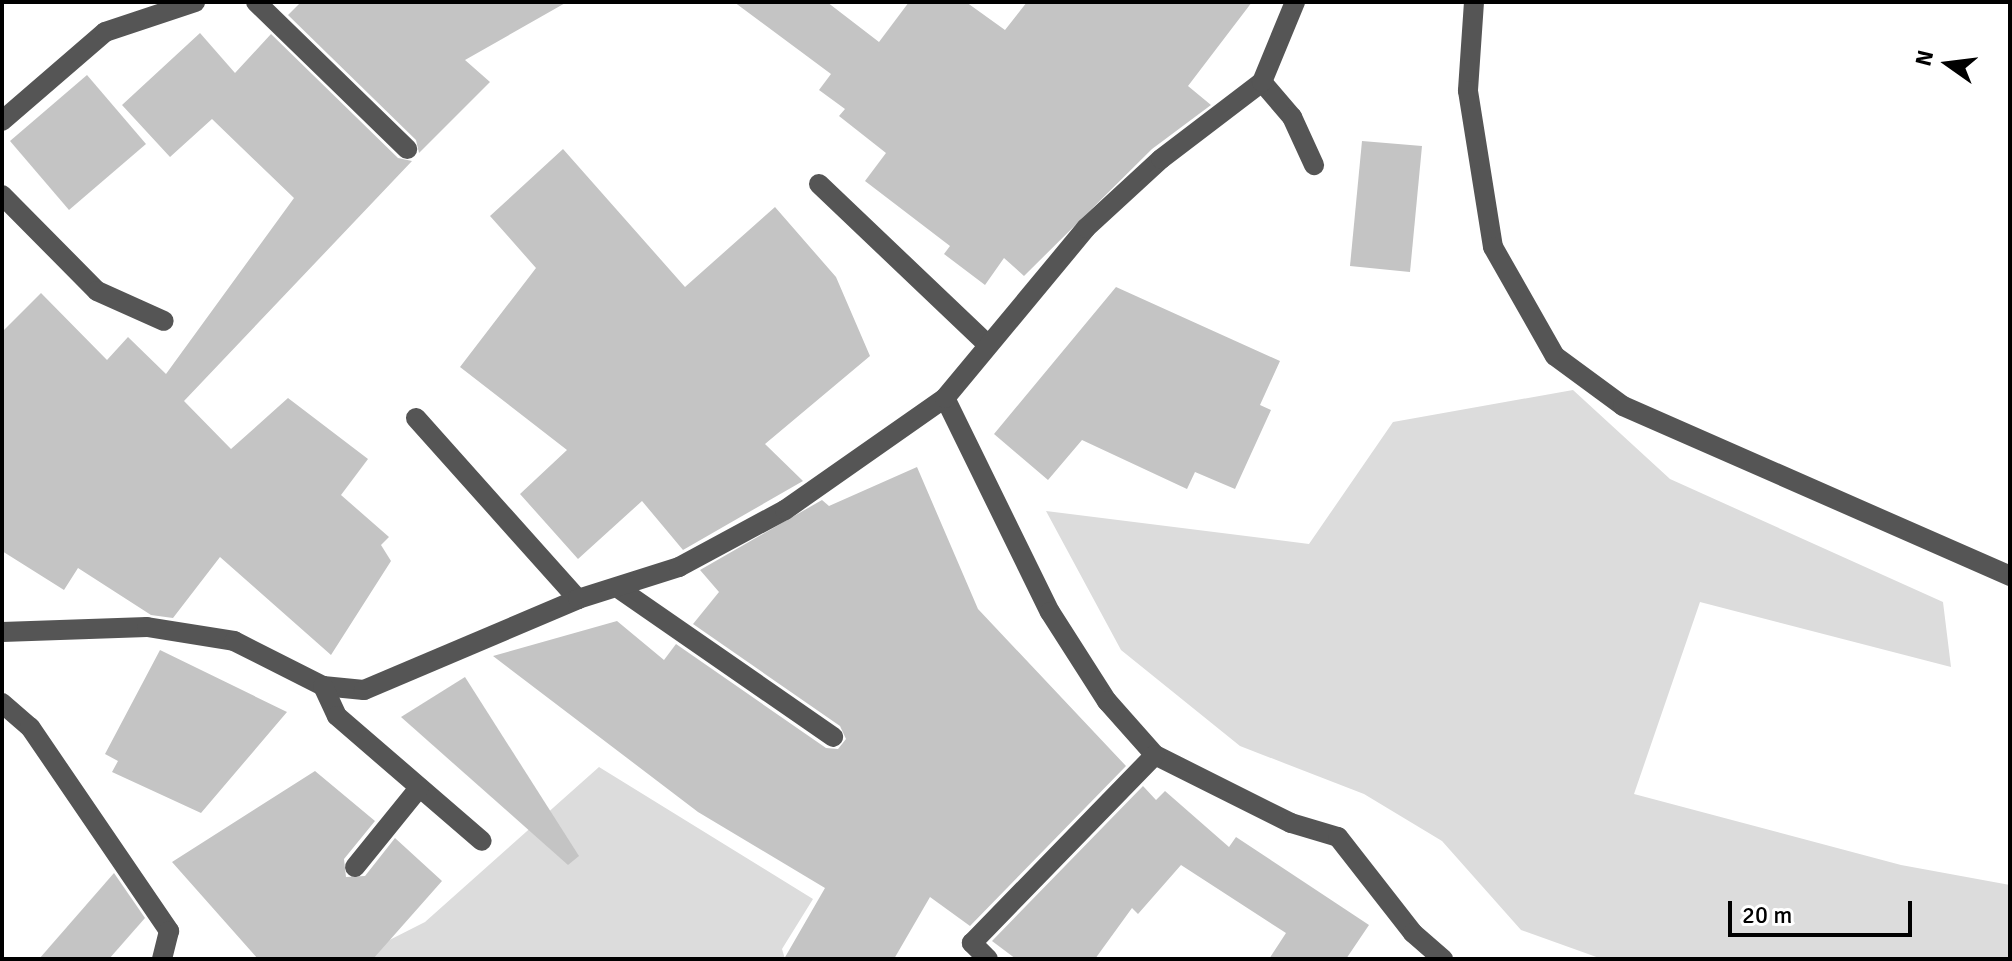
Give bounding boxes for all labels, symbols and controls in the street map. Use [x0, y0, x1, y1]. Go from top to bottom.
north arrow [1908, 24, 1988, 104]
text: N [1909, 47, 1939, 69]
scale bar [1732, 885, 1916, 935]
text: 20 m [1742, 900, 1792, 930]

